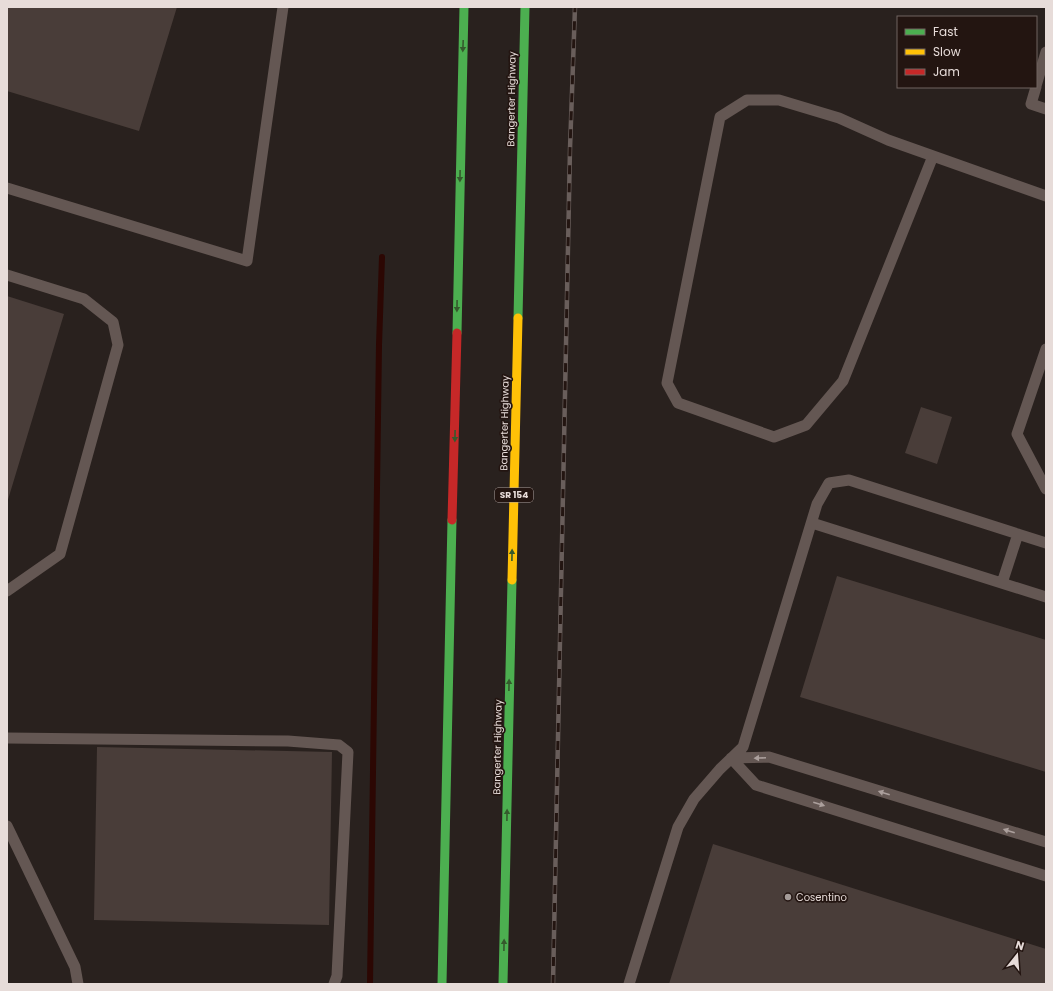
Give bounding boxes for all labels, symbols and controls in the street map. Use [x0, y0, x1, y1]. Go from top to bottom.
legend [897, 16, 1037, 88]
text: Fast [933, 23, 958, 40]
one-way arrow [460, 40, 466, 53]
text: Slow [933, 43, 961, 60]
street label: Bangerter Highway [503, 51, 520, 147]
text: Jam [933, 63, 960, 80]
one-way arrow [457, 170, 463, 183]
one-way arrow [454, 300, 460, 313]
street label: Bangerter Highway [496, 375, 513, 471]
one-way arrow [451, 430, 458, 442]
road number: SR 154 [495, 488, 533, 502]
one-way arrow [509, 548, 515, 561]
one-way arrow [506, 679, 513, 691]
street label: Bangerter Highway [489, 699, 506, 795]
one-way arrow [754, 754, 766, 761]
one-way arrow [878, 790, 890, 796]
one-way arrow [813, 802, 825, 808]
one-way arrow [504, 808, 510, 821]
one-way arrow [1002, 828, 1014, 834]
place label: Cosentino [796, 890, 847, 905]
marker: Cosentino [783, 892, 793, 902]
north arrow [997, 935, 1037, 975]
text: N [1014, 937, 1026, 954]
one-way arrow [501, 938, 507, 951]

